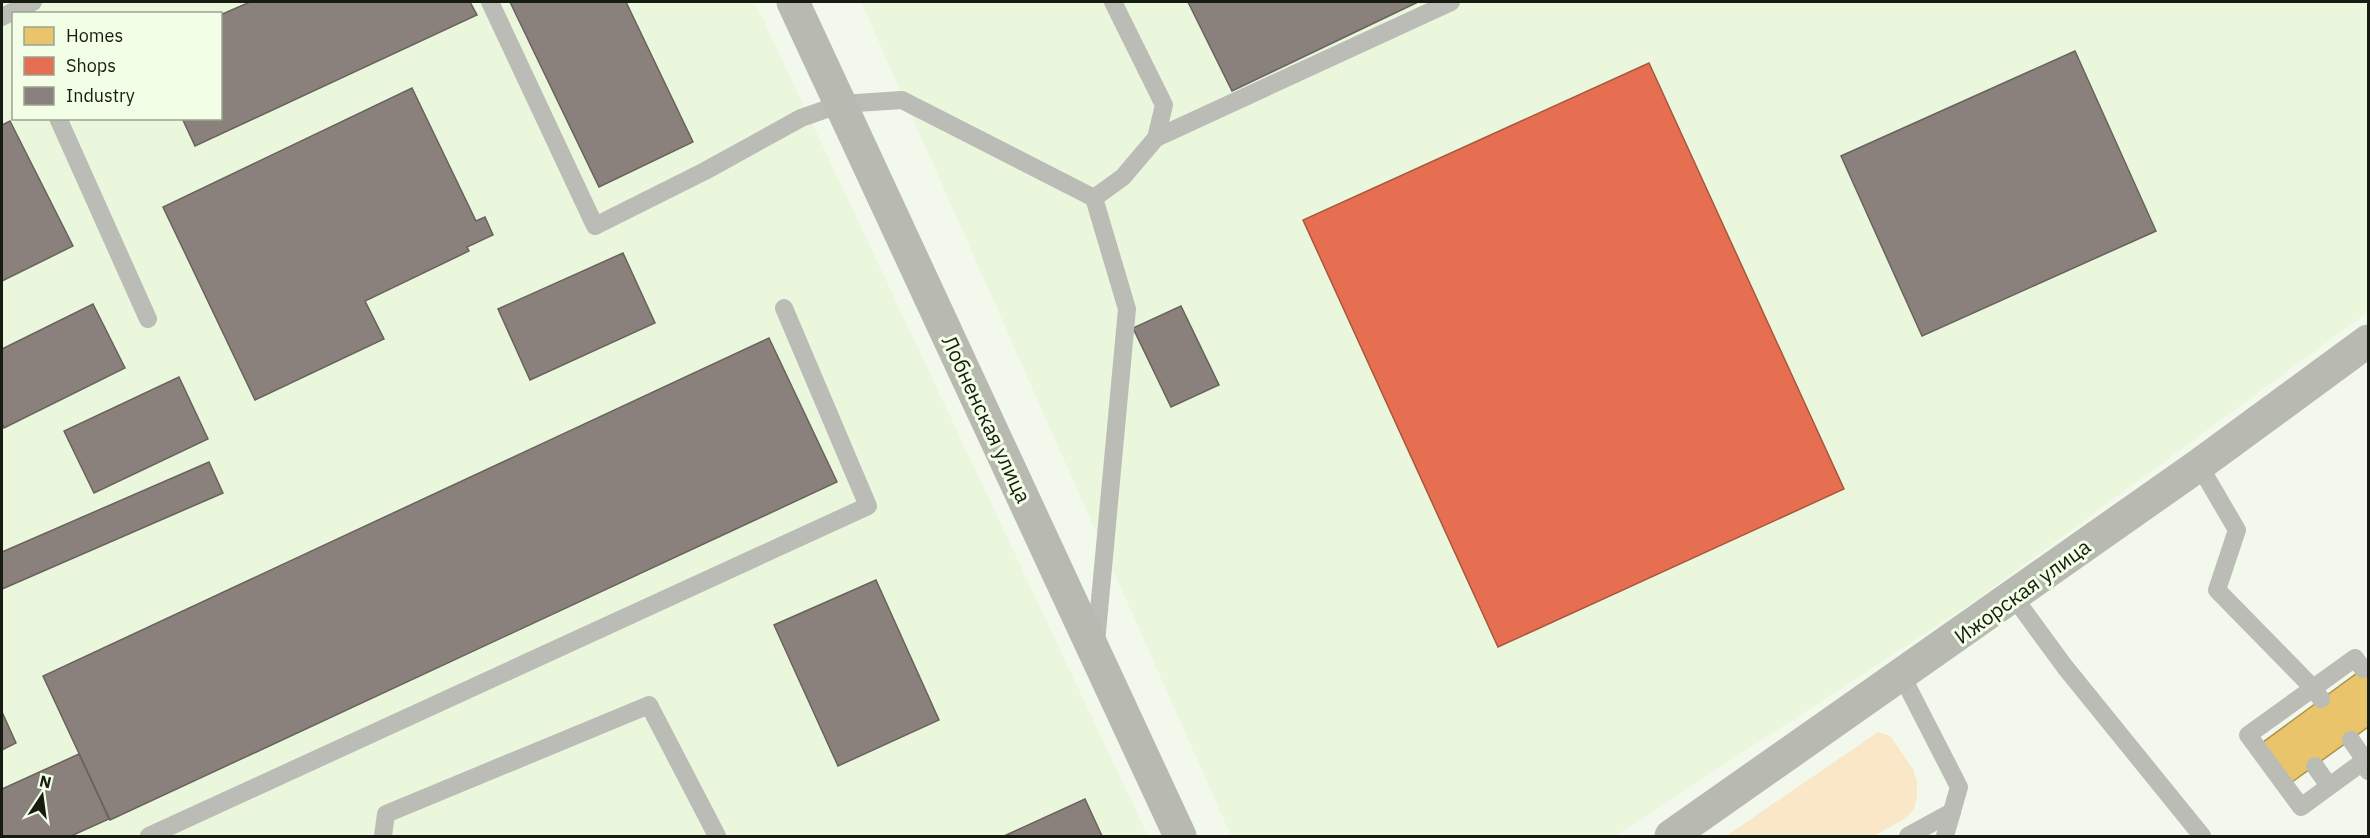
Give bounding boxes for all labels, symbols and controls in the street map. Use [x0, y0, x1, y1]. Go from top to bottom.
legend [12, 12, 222, 120]
text: Homes [66, 24, 123, 47]
text: Shops [66, 54, 116, 77]
text: Industry [66, 84, 135, 107]
street label: Лобненская улица [936, 331, 1038, 507]
street label: Ижорская улица [1948, 532, 2096, 650]
north arrow [12, 766, 72, 826]
text: N [37, 770, 53, 792]

